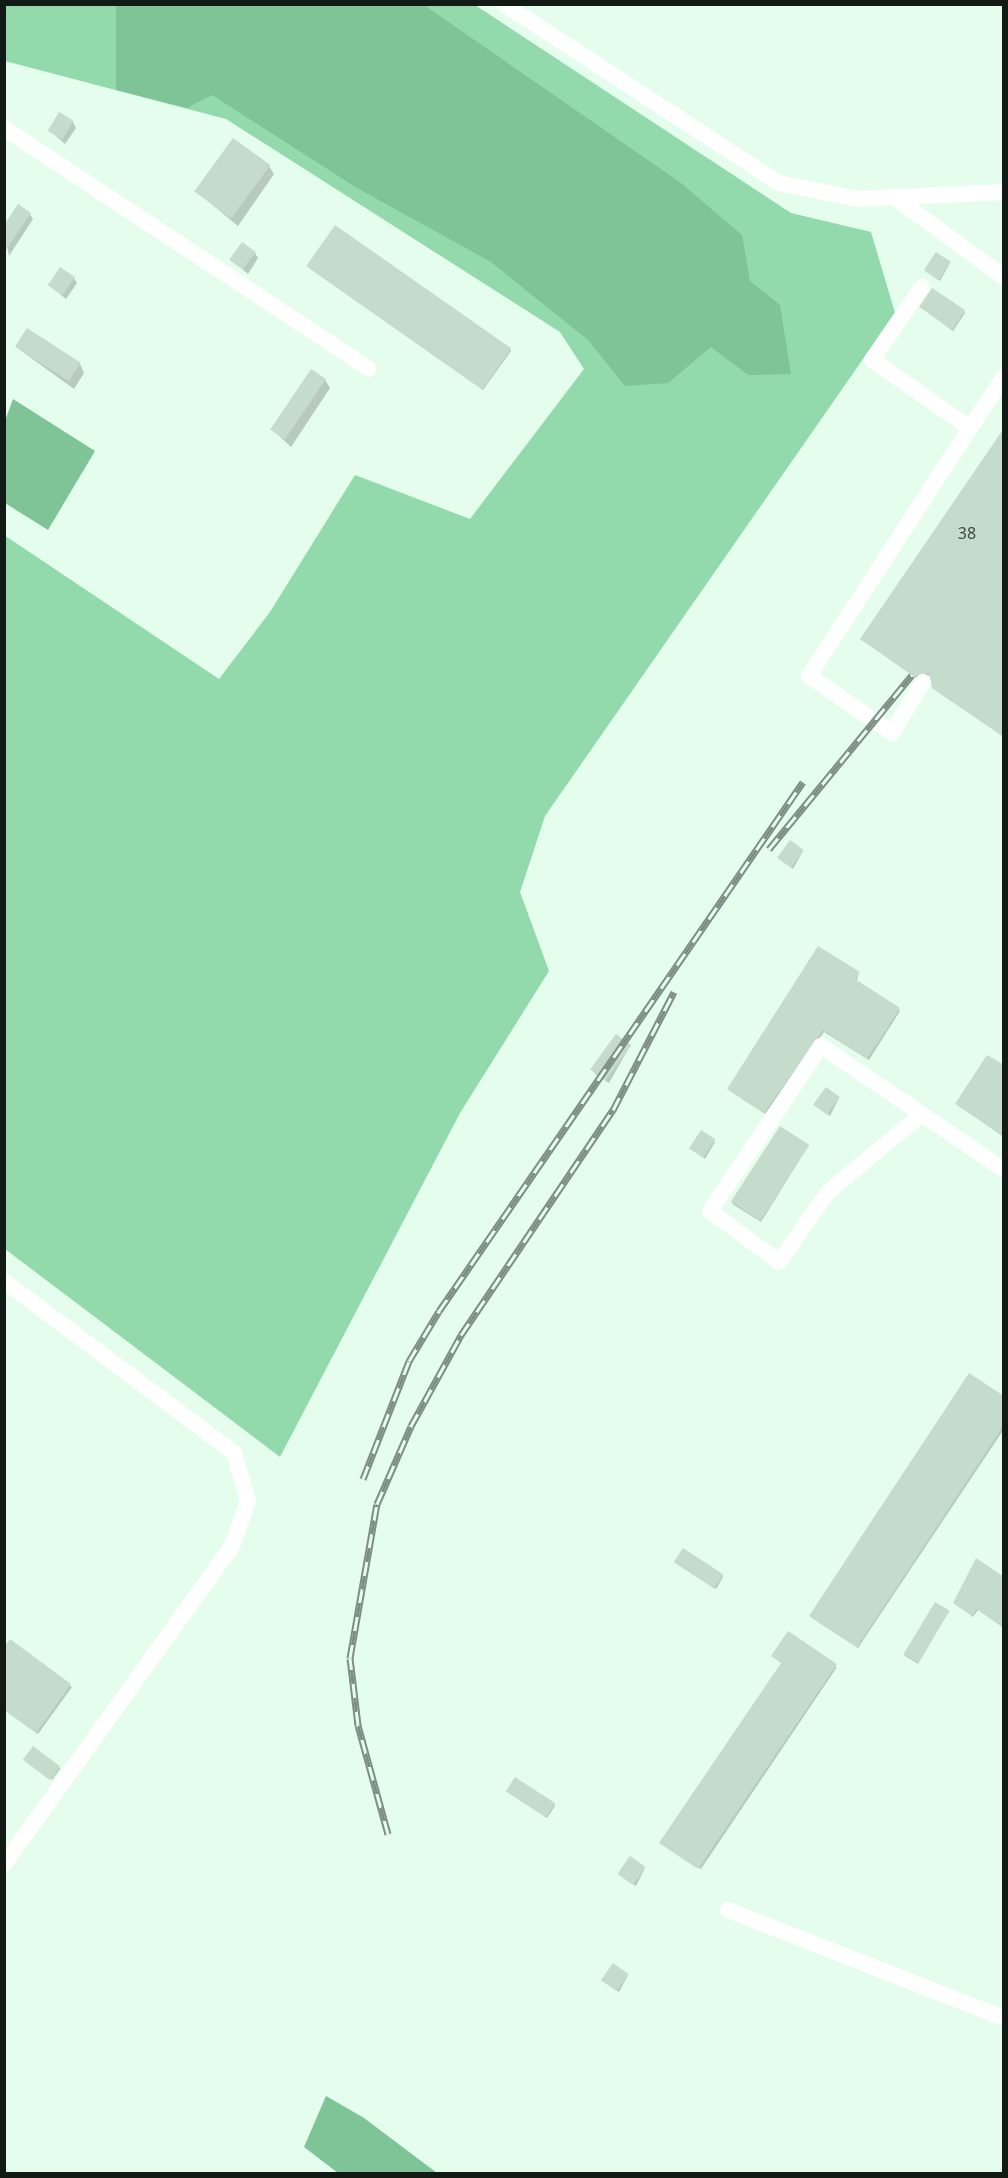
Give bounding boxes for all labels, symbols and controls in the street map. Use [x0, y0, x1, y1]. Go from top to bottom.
house number: 38 [958, 523, 976, 543]

